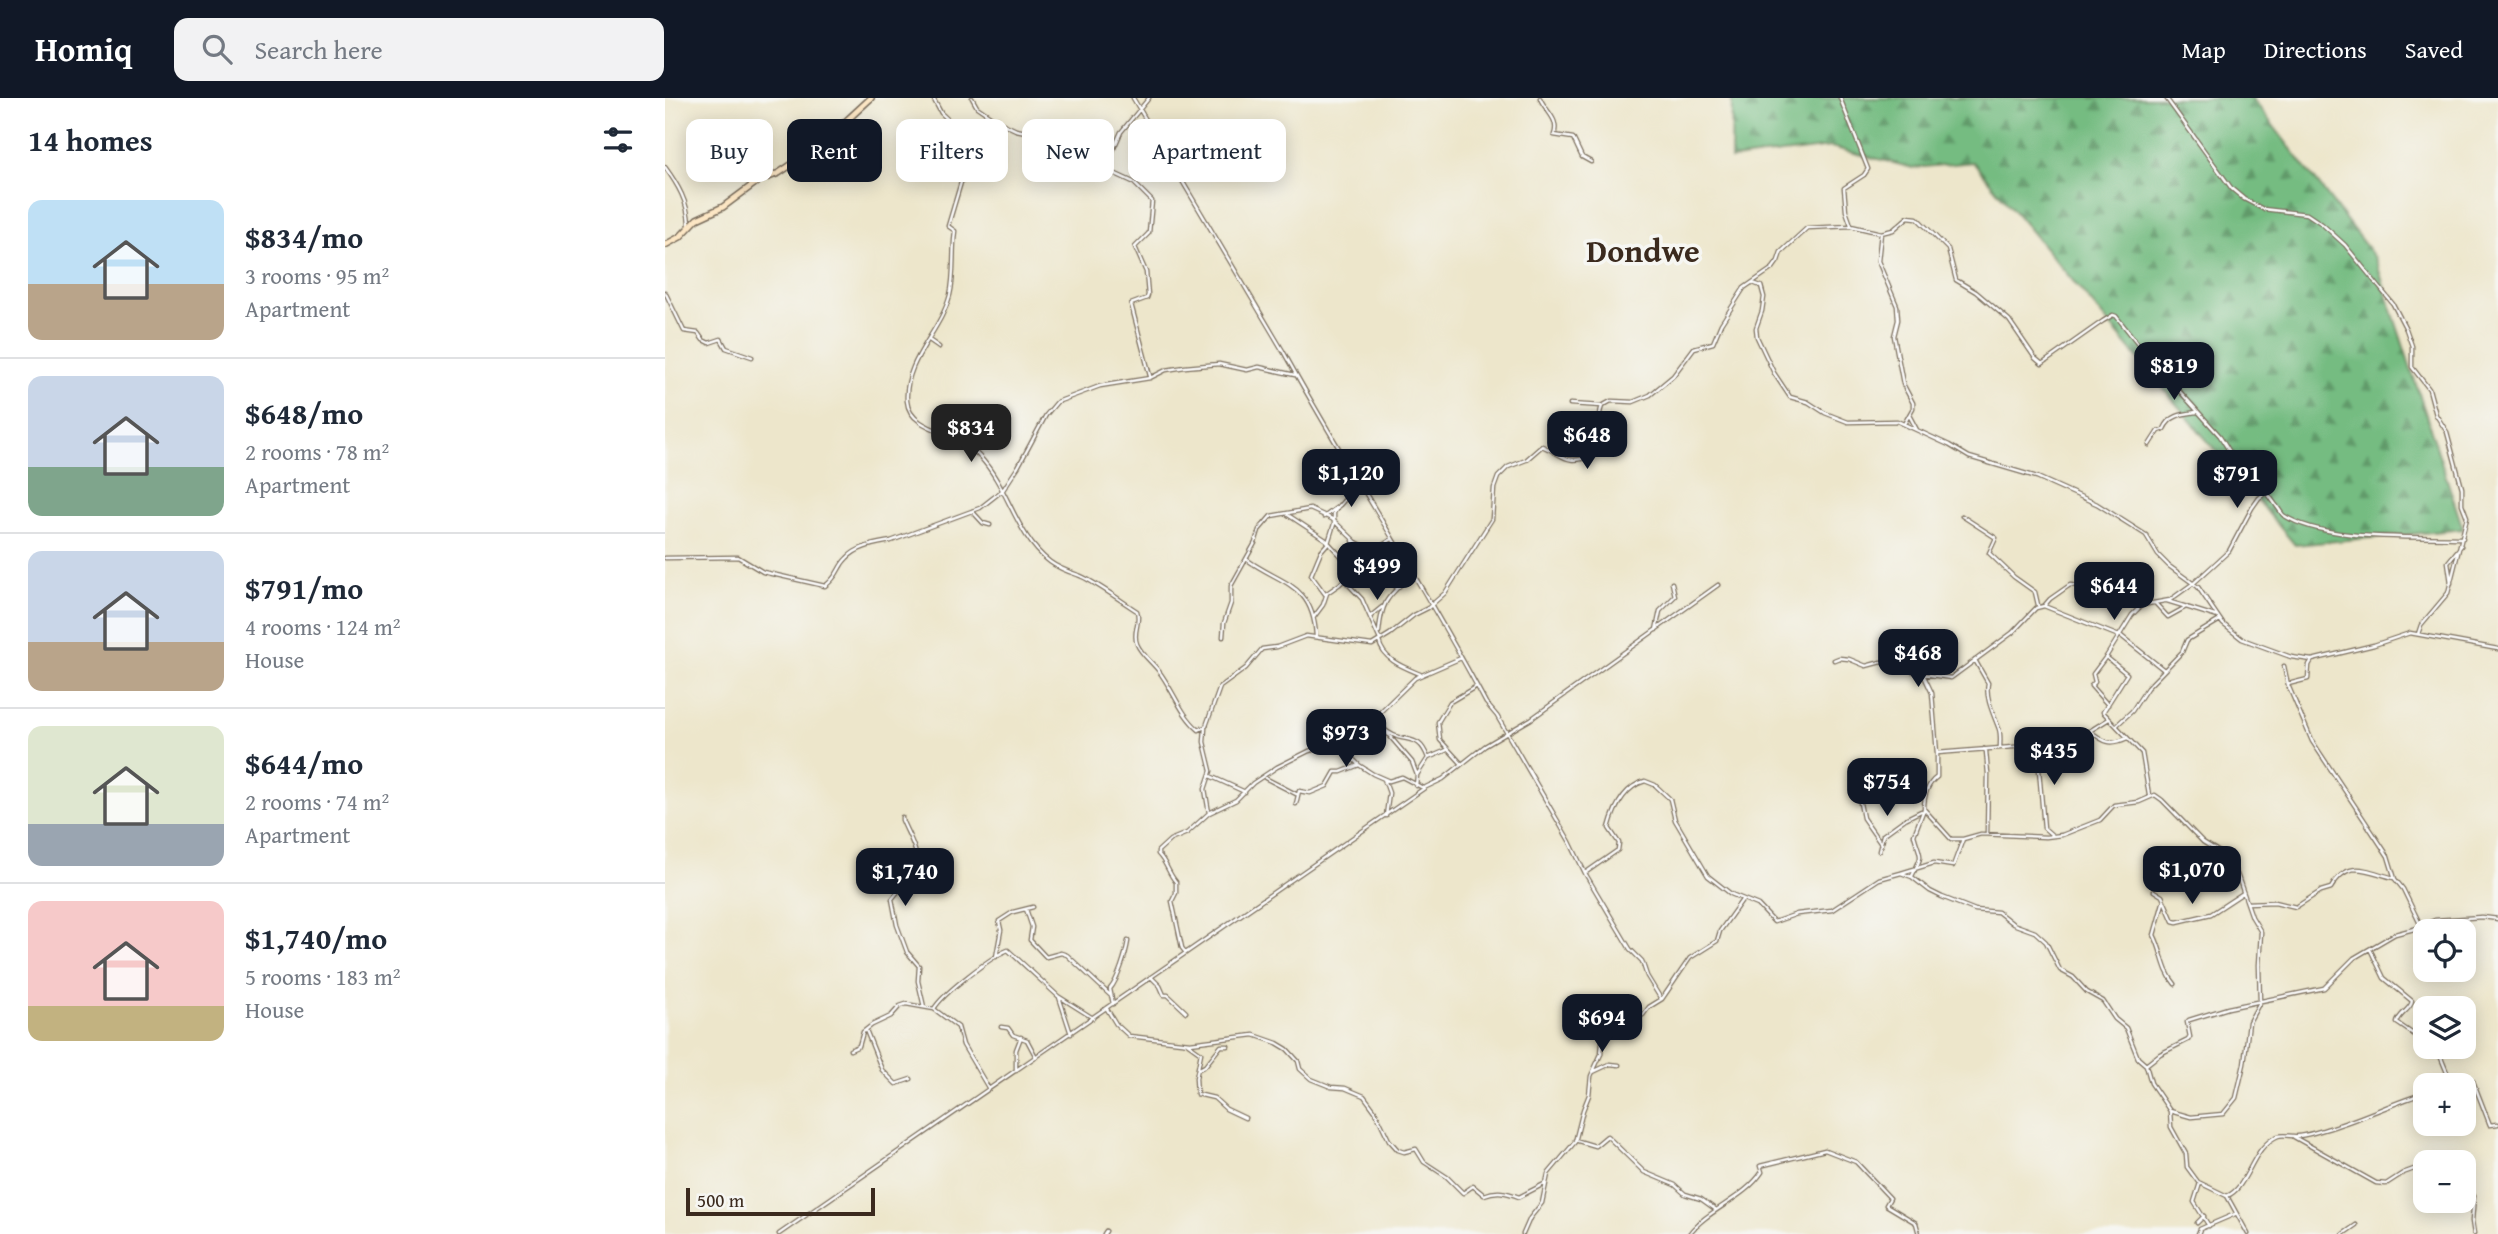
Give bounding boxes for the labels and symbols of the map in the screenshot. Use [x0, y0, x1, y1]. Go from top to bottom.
district label: Dondwe [1586, 227, 1700, 274]
pin: $819 [2133, 342, 2215, 402]
pin: $834 [930, 404, 1012, 464]
pin: $648 [1546, 412, 1628, 471]
pin: $1,120 [1294, 450, 1408, 509]
pin: $791 [2196, 450, 2278, 510]
pin: $499 [1336, 542, 1418, 602]
pin: $644 [2073, 562, 2155, 622]
pin: $468 [1877, 630, 1959, 689]
pin: $973 [1305, 710, 1387, 769]
pin: $435 [2013, 728, 2095, 787]
pin: $754 [1846, 758, 1928, 818]
pin: $1,070 [2135, 846, 2249, 906]
pin: $1,740 [848, 848, 962, 908]
pin: $694 [1561, 995, 1643, 1054]
scale bar [686, 1185, 875, 1217]

